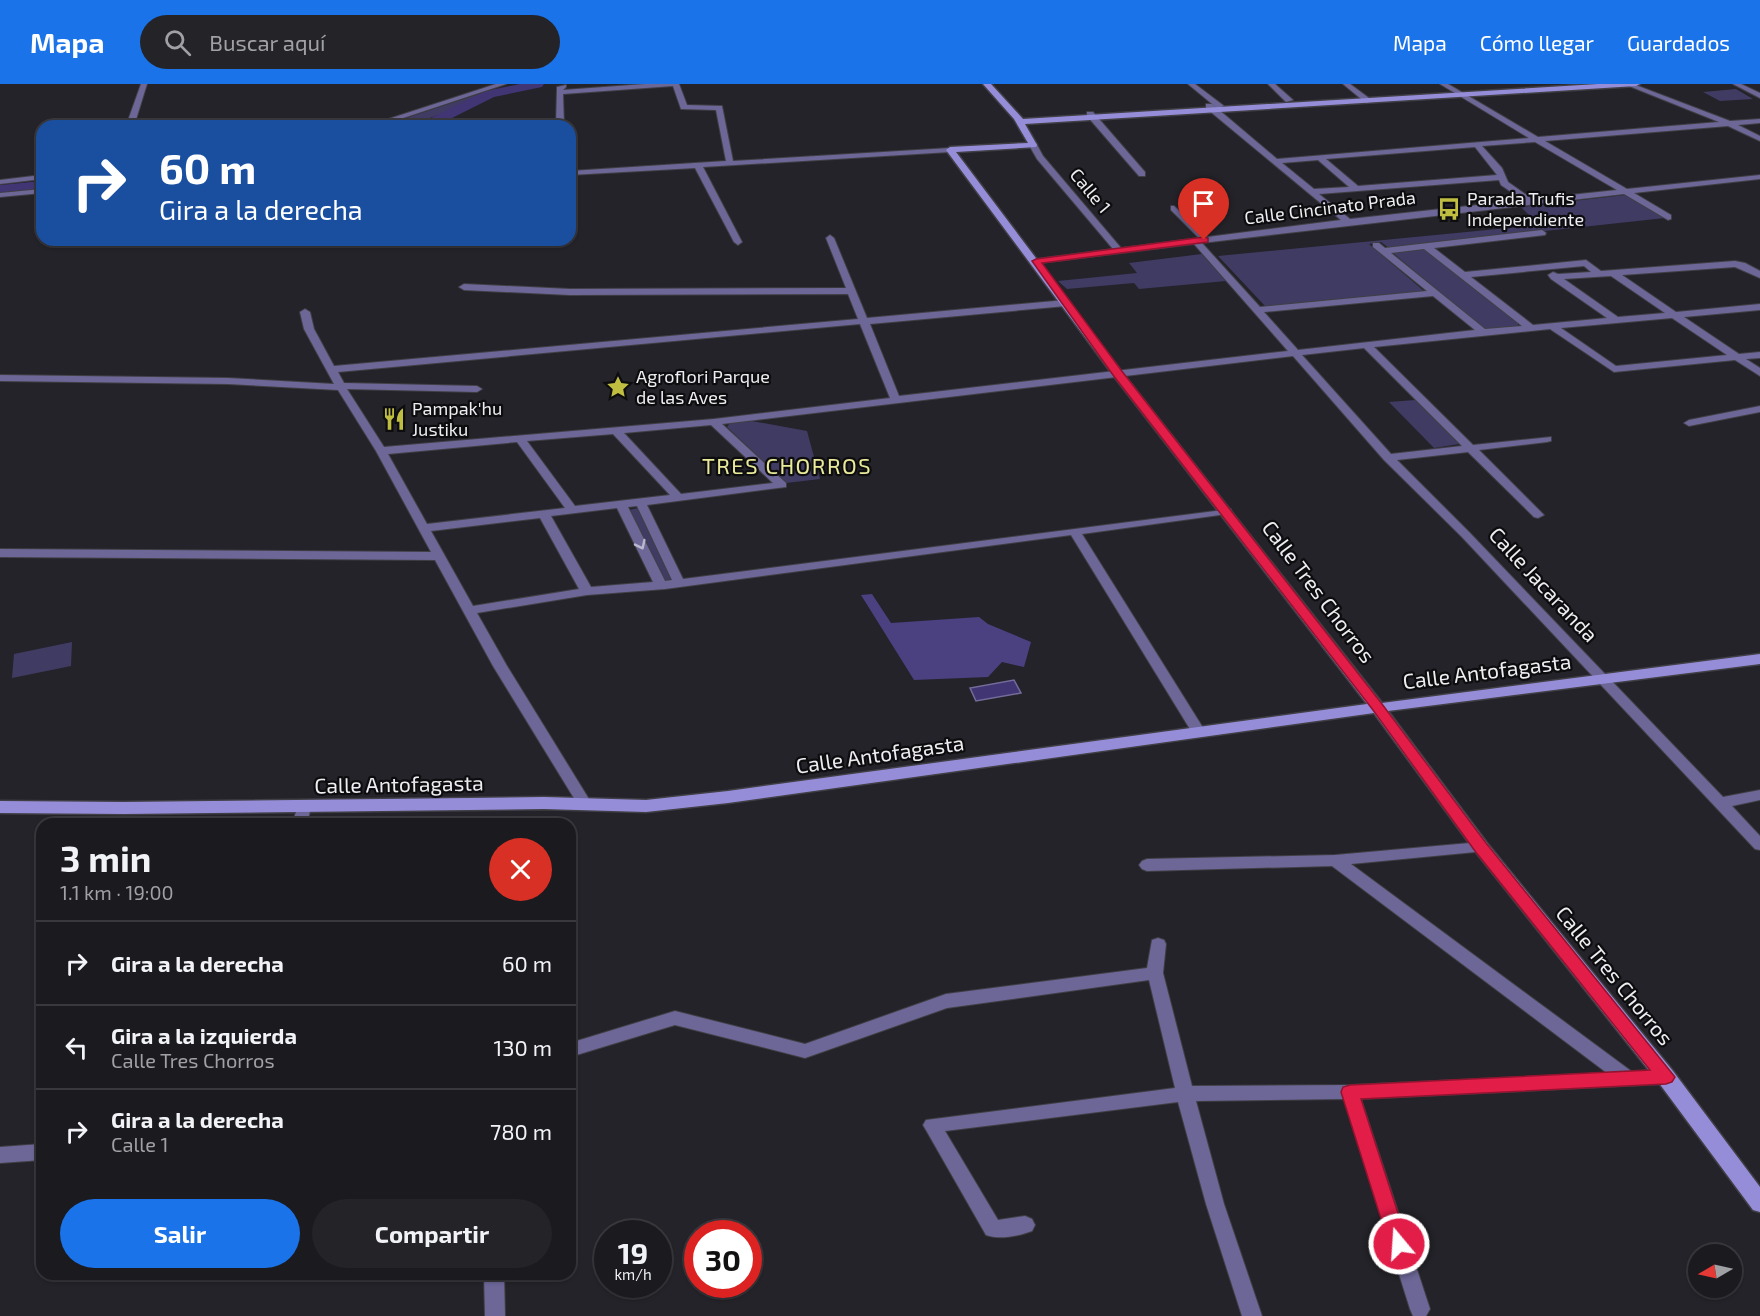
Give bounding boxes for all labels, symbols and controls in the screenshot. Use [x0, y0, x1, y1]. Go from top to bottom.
search box [140, 15, 560, 69]
text: Mapa [30, 25, 104, 59]
icon: search [161, 26, 194, 59]
text: Buscar aquí [209, 29, 325, 55]
text: Mapa [1393, 30, 1447, 55]
text: Cómo llegar [1480, 30, 1594, 55]
text: Guardados [1627, 30, 1730, 55]
text: 60 m [159, 142, 256, 192]
icon: right [60, 144, 138, 222]
street label: Calle 1 [1066, 163, 1116, 217]
pin [1178, 178, 1229, 240]
street label: Calle Cincinato Prada [1243, 186, 1417, 228]
icon: arrive [1187, 187, 1220, 220]
place label: Parada Trufis Independiente [1467, 187, 1584, 230]
text: Gira a la derecha [159, 193, 363, 225]
bus stop icon: Parada Trufis Independiente [1436, 196, 1462, 222]
place label: Agroflori Parque de las Aves [636, 365, 770, 408]
place icon: Agroflori Parque de las Aves [605, 374, 631, 400]
place label: Pampak'hu Justiku [412, 397, 502, 440]
restaurant icon: Pampak'hu Justiku [381, 406, 407, 432]
district label: TRES CHORROS [702, 452, 872, 478]
street label: Calle Tres Chorros [1258, 515, 1381, 667]
street label: Calle Jacaranda [1485, 521, 1604, 647]
one-way arrow [634, 539, 645, 550]
street label: Calle Antofagasta [1401, 648, 1572, 693]
street label: Calle Antofagasta [794, 729, 965, 778]
street label: Calle Antofagasta [314, 770, 484, 797]
text: 3 min [60, 836, 151, 879]
button: close [489, 838, 552, 901]
text: 1.1 km · 19:00 [60, 880, 174, 904]
street label: Calle Tres Chorros [1551, 900, 1679, 1050]
icon: right [60, 947, 93, 980]
text: Gira a la derecha [111, 950, 284, 976]
text: 60 m [502, 950, 552, 976]
text: Gira a la izquierda [111, 1022, 297, 1048]
icon: left [60, 1031, 93, 1064]
text: 130 m [494, 1034, 552, 1060]
text: Calle Tres Chorros [111, 1048, 275, 1072]
text: Gira a la derecha [111, 1106, 284, 1132]
icon: right [60, 1115, 93, 1148]
text: 780 m [490, 1118, 552, 1144]
text: Calle 1 [111, 1132, 168, 1156]
button: Salir [60, 1199, 300, 1268]
button: Compartir [312, 1199, 552, 1268]
position arrow [1367, 1212, 1431, 1276]
speed limit sign: 30 [684, 1220, 762, 1298]
text: 19 [618, 1234, 648, 1270]
north arrow [1688, 1244, 1742, 1298]
map controls [1688, 1244, 1742, 1298]
text: km/h [614, 1265, 652, 1283]

